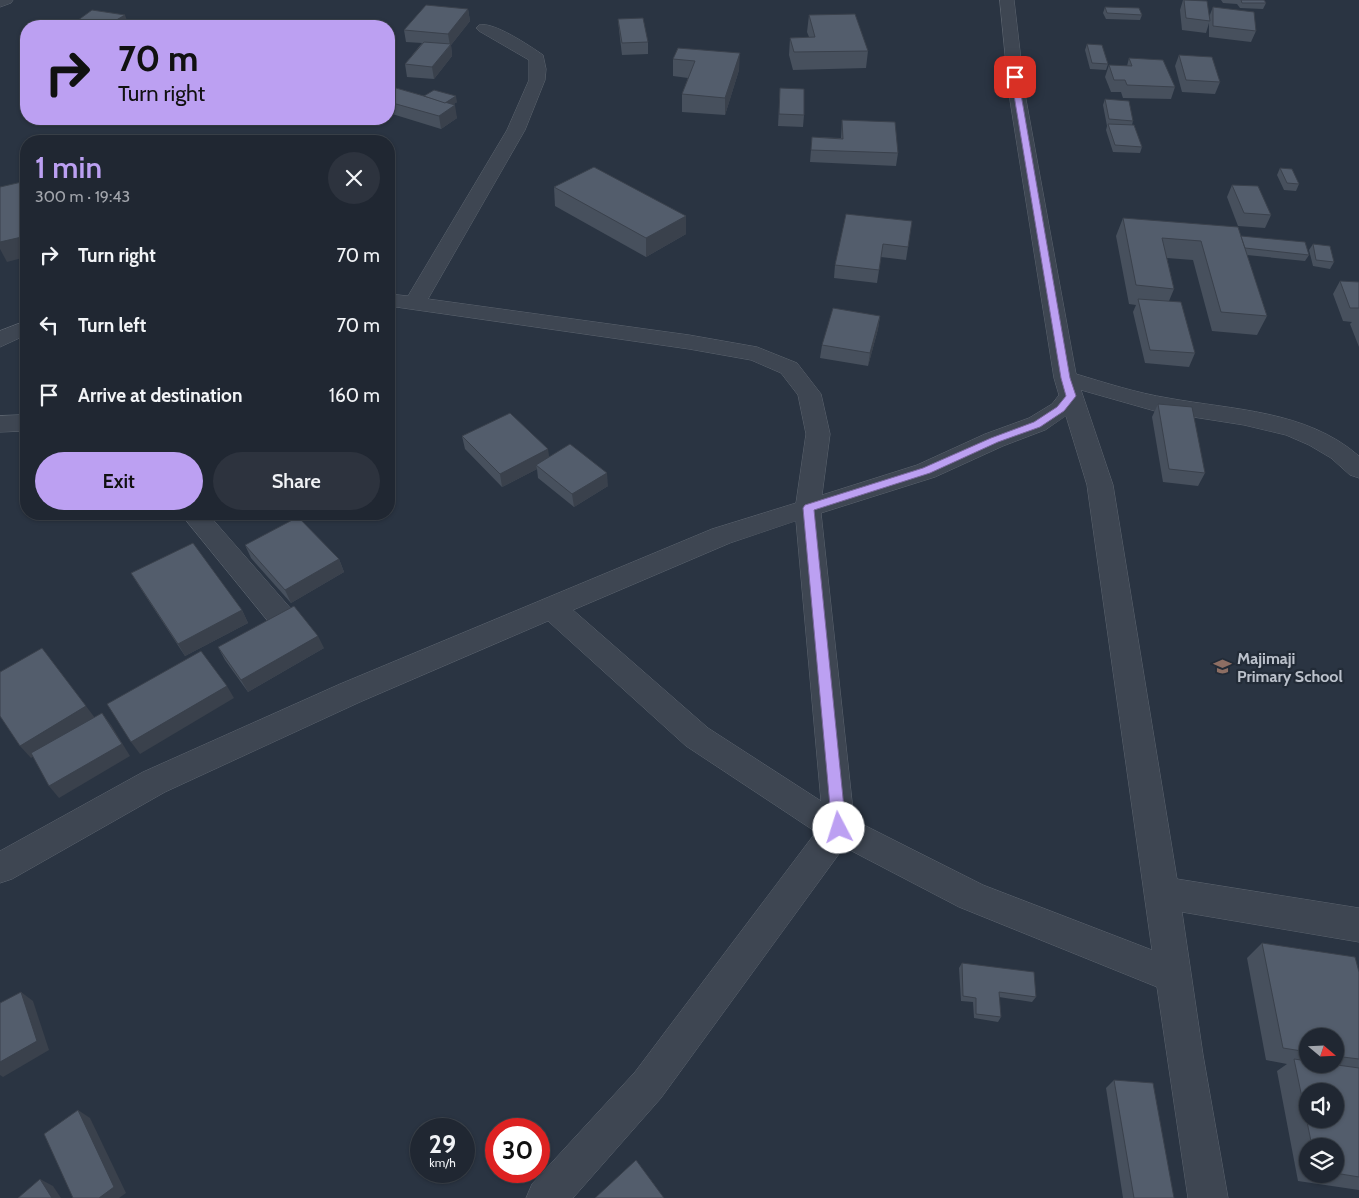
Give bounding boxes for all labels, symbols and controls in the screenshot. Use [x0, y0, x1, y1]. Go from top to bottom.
text: 70 m [118, 37, 199, 80]
icon: right [35, 40, 100, 105]
pin [994, 56, 1036, 98]
icon: arrive [1001, 63, 1029, 91]
text: Turn right [118, 80, 205, 107]
text: 1 min [35, 149, 102, 186]
button: close [328, 152, 380, 204]
text: 300 m · 19:43 [35, 187, 130, 206]
icon: right [35, 241, 63, 269]
text: Turn right [78, 244, 156, 267]
text: 70 m [336, 244, 380, 267]
icon: left [35, 311, 63, 339]
text: Turn left [78, 314, 146, 337]
text: 70 m [336, 314, 380, 337]
icon: arrive [35, 381, 63, 409]
text: Arrive at destination [78, 384, 242, 407]
text: 160 m [329, 384, 380, 407]
button: Exit [35, 452, 203, 510]
button: Share [213, 452, 380, 510]
place label: Majimaji Primary School [1237, 649, 1343, 686]
school or university icon: Majimaji Primary School [1213, 657, 1233, 677]
position arrow [812, 801, 864, 853]
north arrow [1299, 1028, 1344, 1072]
map controls [1299, 1028, 1344, 1183]
button: sound [1299, 1083, 1344, 1128]
speed limit sign: 30 [485, 1118, 550, 1183]
text: 29 [429, 1129, 456, 1159]
button: layers [1299, 1138, 1344, 1183]
text: km/h [429, 1155, 456, 1170]

